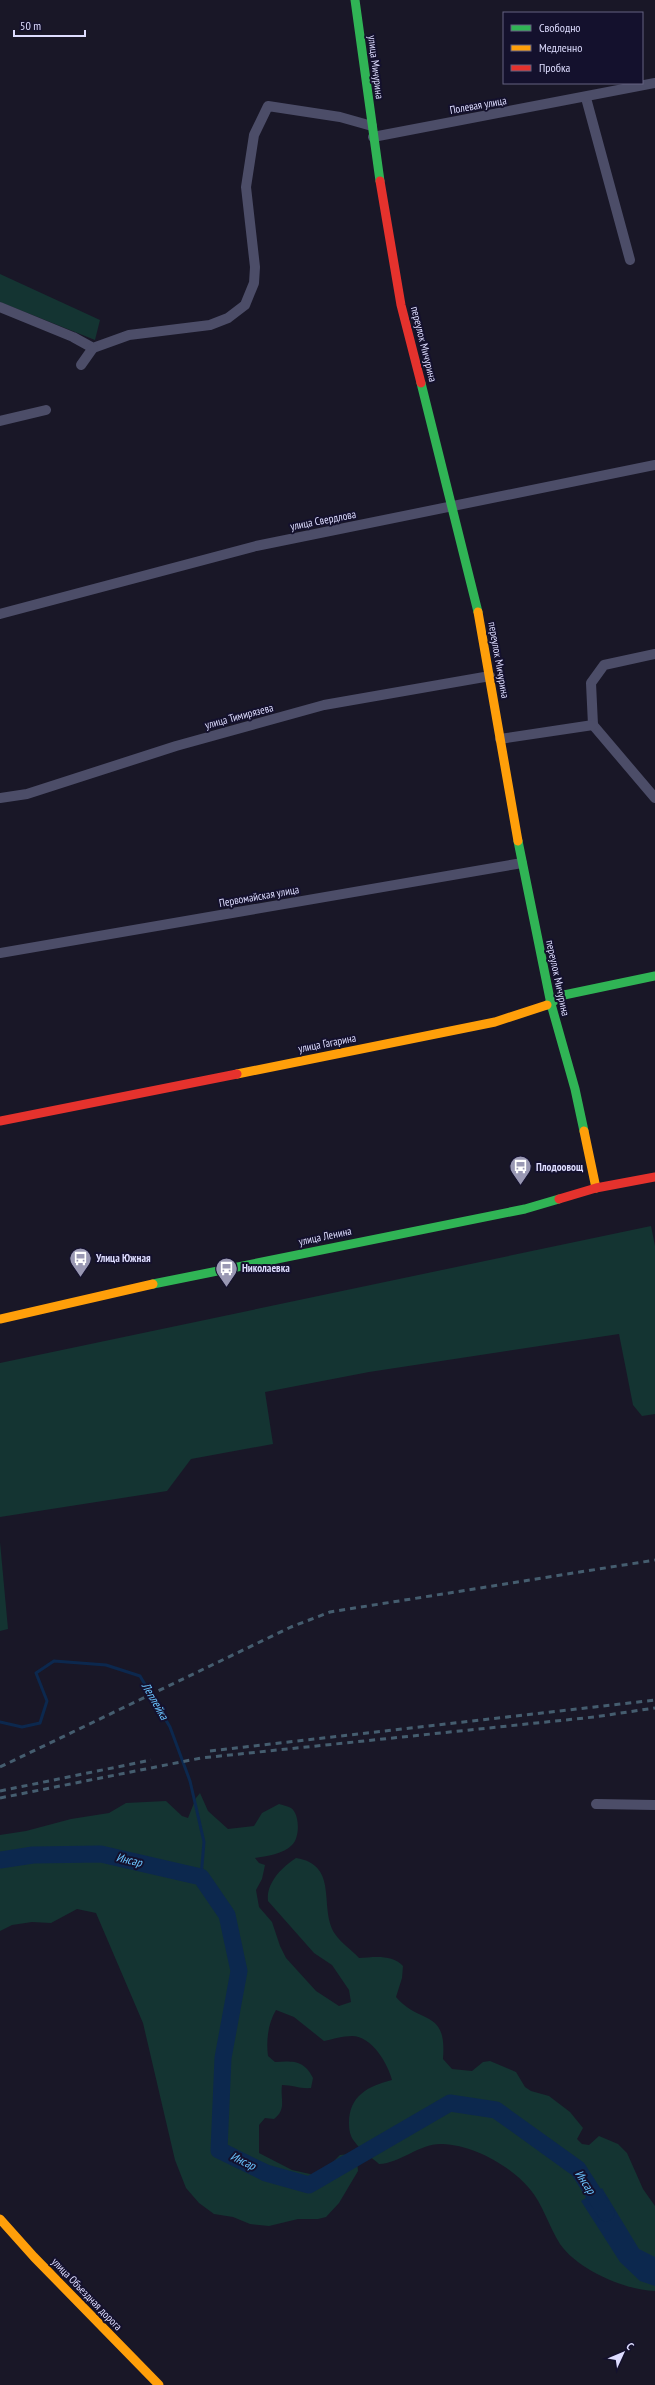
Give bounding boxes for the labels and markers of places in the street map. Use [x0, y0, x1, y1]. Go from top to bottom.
bus stop icon: Плодоовощ [507, 1154, 533, 1187]
place label: Плодоовощ [536, 1160, 584, 1174]
bus stop icon: Улица Южная [67, 1245, 93, 1278]
place label: Улица Южная [95, 1251, 151, 1265]
bus stop icon: Николаевка [213, 1255, 239, 1288]
place label: Николаевка [242, 1261, 290, 1275]

